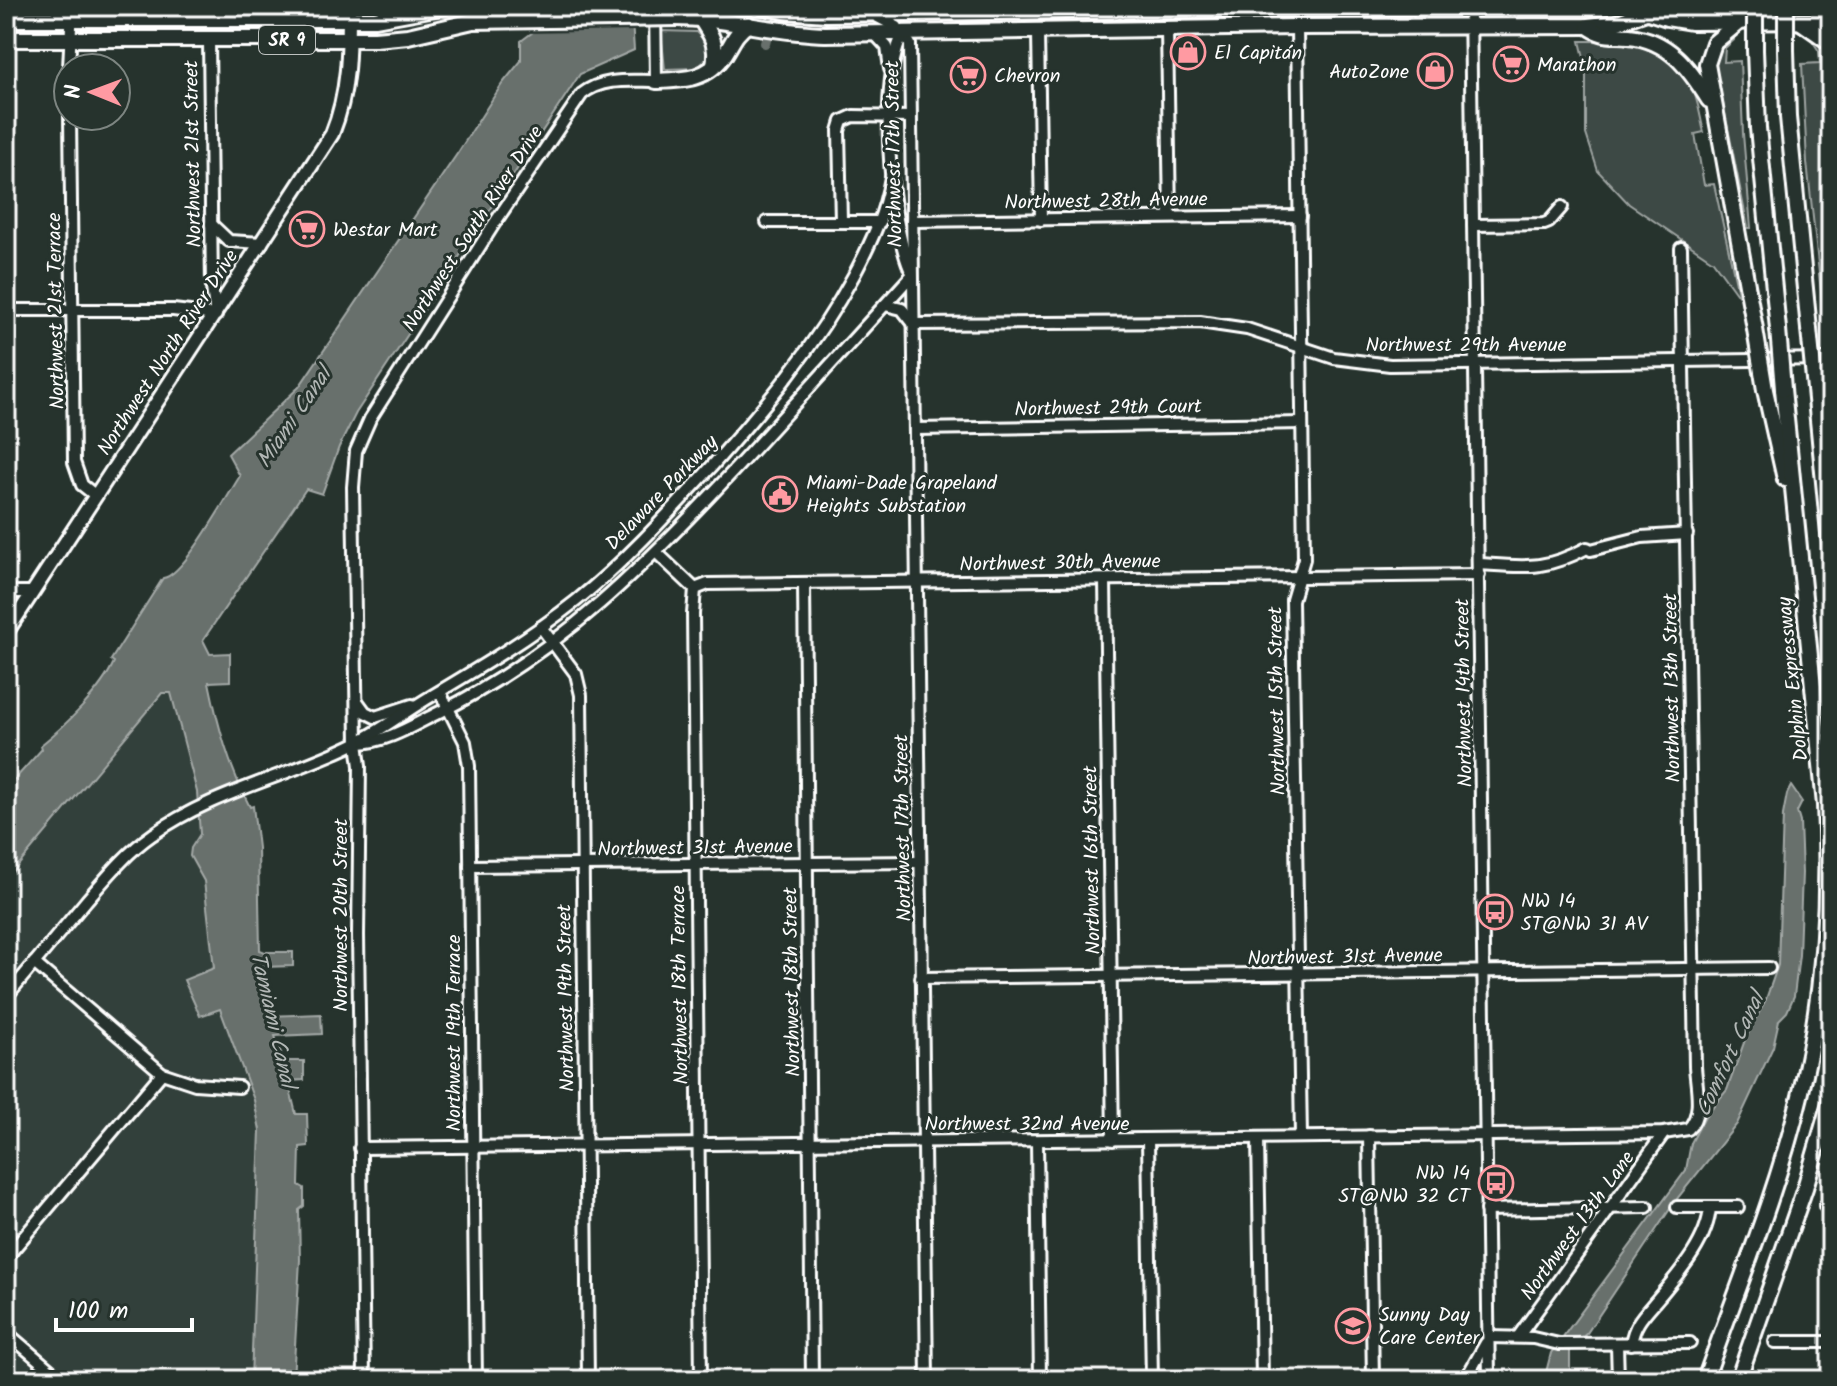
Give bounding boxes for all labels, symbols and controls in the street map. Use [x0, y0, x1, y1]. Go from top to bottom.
road number: SR 9 [259, 26, 315, 54]
shop icon: El Capitán [1169, 33, 1207, 71]
place label: El Capitán [1214, 38, 1302, 70]
supermarket icon: Marathon [1492, 45, 1530, 83]
place label: Marathon [1537, 50, 1616, 82]
north arrow [52, 52, 132, 132]
shop icon: AutoZone [1416, 52, 1454, 90]
supermarket icon: Chevron [949, 56, 987, 94]
place label: AutoZone [1329, 57, 1409, 89]
street label: Northwest 21st Street [176, 60, 212, 248]
street label: Northwest 17th Street [877, 60, 913, 248]
place label: Chevron [994, 61, 1060, 93]
text: N [57, 84, 92, 99]
street label: Northwest South River Drive [395, 120, 553, 339]
street label: Northwest 28th Avenue [1004, 184, 1208, 220]
supermarket icon: Westar Mart [288, 210, 326, 248]
street label: Northwest 21st Terrace [39, 212, 75, 410]
place label: Westar Mart [333, 215, 438, 247]
street label: Northwest North River Drive [90, 244, 248, 463]
street label: Northwest 29th Avenue [1365, 330, 1567, 362]
water label: Miami Canal [248, 357, 344, 476]
street label: Northwest 29th Court [1014, 391, 1202, 427]
street label: Delaware Parkway [598, 427, 727, 559]
place label: Miami-Dade Grapeland Heights Substation [806, 468, 998, 523]
public building icon: Miami-Dade Grapeland Heights Substation [761, 475, 799, 513]
street label: Northwest 30th Avenue [959, 546, 1161, 582]
street label: Northwest 13th Street [1655, 593, 1691, 783]
street label: Dolphin Expressway [1769, 594, 1819, 763]
street label: Northwest 14th Street [1447, 598, 1483, 788]
street label: Northwest 15th Street [1260, 606, 1296, 796]
street label: Northwest 17th Street [886, 734, 922, 922]
street label: Northwest 16th Street [1075, 765, 1111, 955]
street label: Northwest 20th Street [326, 818, 358, 1012]
street label: Northwest 31st Avenue [597, 831, 793, 867]
street label: Northwest 18th Terrace [663, 885, 699, 1085]
street label: Northwest 18th Street [775, 886, 811, 1077]
place label: NW 14 ST@NW 31 AV [1521, 886, 1649, 941]
bus stop icon: NW 14 ST@NW 31 AV [1476, 893, 1514, 931]
street label: Northwest 19th Street [549, 904, 585, 1092]
street label: Northwest 19th Terrace [439, 934, 471, 1132]
street label: Northwest 31st Avenue [1247, 940, 1443, 976]
water label: Tamiami Canal [239, 950, 305, 1096]
water label: Comfort Canal [1687, 983, 1777, 1123]
street label: Northwest 32nd Avenue [925, 1109, 1130, 1141]
street label: Northwest 13th Lane [1513, 1145, 1644, 1308]
place label: NW 14 ST@NW 32 CT [1338, 1158, 1472, 1213]
bus stop icon: NW 14 ST@NW 32 CT [1477, 1164, 1515, 1202]
scale bar [56, 1282, 192, 1332]
text: 100 m [68, 1292, 128, 1331]
place label: Sunny Day Care Center [1379, 1300, 1480, 1355]
school or university icon: Sunny Day Care Center [1334, 1307, 1372, 1345]

